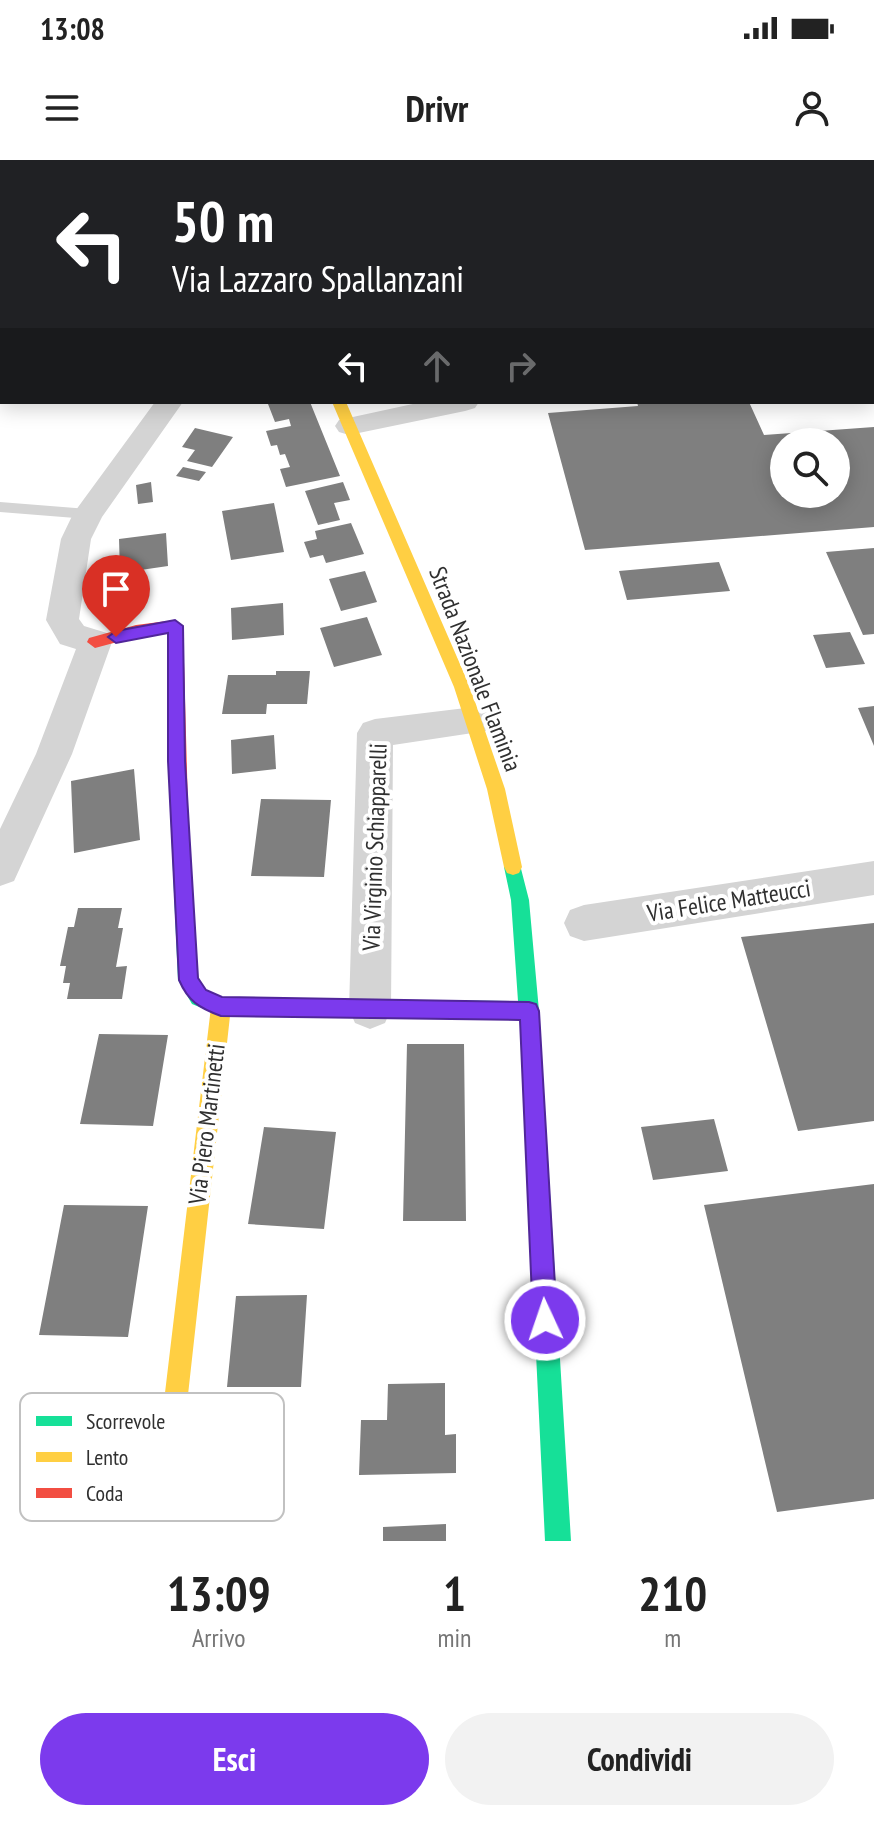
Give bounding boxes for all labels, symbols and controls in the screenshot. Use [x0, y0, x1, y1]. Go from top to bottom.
text: 13:08 [40, 9, 105, 48]
text: Drivr [406, 85, 468, 132]
icon: menu [40, 86, 84, 130]
icon: person [790, 86, 834, 130]
text: 50 m [172, 185, 274, 257]
icon: left [40, 192, 144, 296]
text: Via Lazzaro Spallanzani [172, 255, 464, 302]
icon: left [331, 344, 375, 388]
icon: ahead [415, 344, 459, 388]
icon: right [499, 344, 543, 388]
map controls [770, 428, 850, 508]
button: search [770, 428, 850, 508]
pin [82, 555, 150, 637]
street label: Strada Nazionale Flaminia [422, 562, 529, 776]
icon: arrive [94, 567, 138, 611]
street label: Via Virginio Schiapparelli [355, 743, 394, 952]
street label: Via Felice Matteucci [644, 872, 813, 929]
street label: Via Piero Martinetti [181, 1042, 232, 1207]
position arrow [503, 1278, 587, 1362]
legend [20, 1393, 284, 1521]
text: Scorrevole [86, 1407, 165, 1435]
text: Lento [86, 1443, 128, 1471]
text: Coda [86, 1479, 123, 1507]
text: 13:09 [167, 1562, 271, 1624]
text: 1 [443, 1562, 466, 1624]
text: 210 [638, 1562, 707, 1624]
text: Arrivo [192, 1621, 246, 1654]
text: min [437, 1621, 471, 1654]
text: m [664, 1621, 681, 1654]
button: Esci [40, 1713, 429, 1805]
button: Condividi [445, 1713, 834, 1805]

